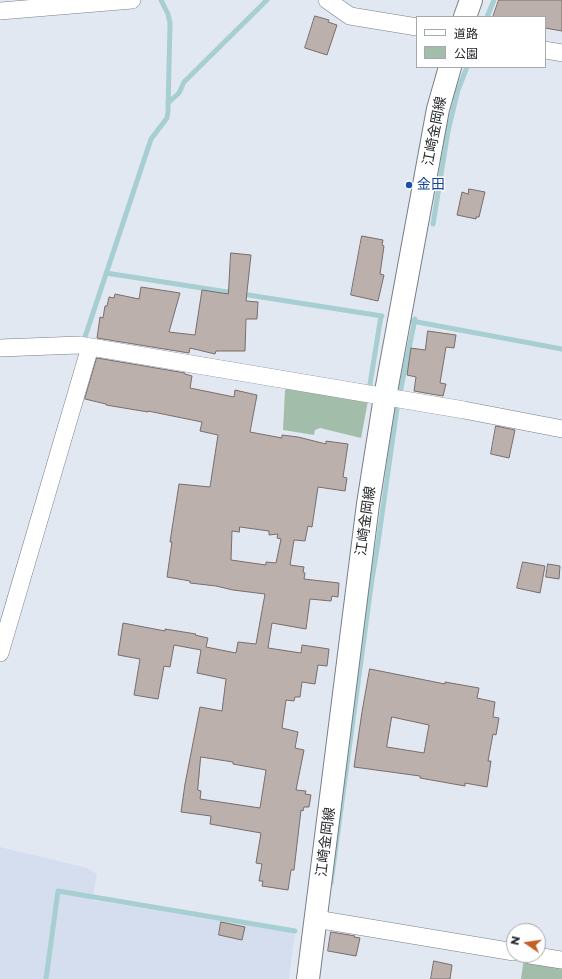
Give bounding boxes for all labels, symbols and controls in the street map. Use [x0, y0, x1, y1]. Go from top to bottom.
legend [416, 16, 546, 68]
text: 道路 [454, 26, 478, 41]
text: 公園 [454, 46, 478, 61]
street label: 江崎金岡線 [420, 95, 450, 167]
place label: 金田 [417, 177, 445, 193]
marker: 金田 [404, 180, 414, 190]
street label: 江崎金岡線 [353, 485, 379, 557]
street label: 江崎金岡線 [313, 806, 339, 878]
north arrow [506, 923, 546, 963]
text: N [507, 935, 523, 946]

